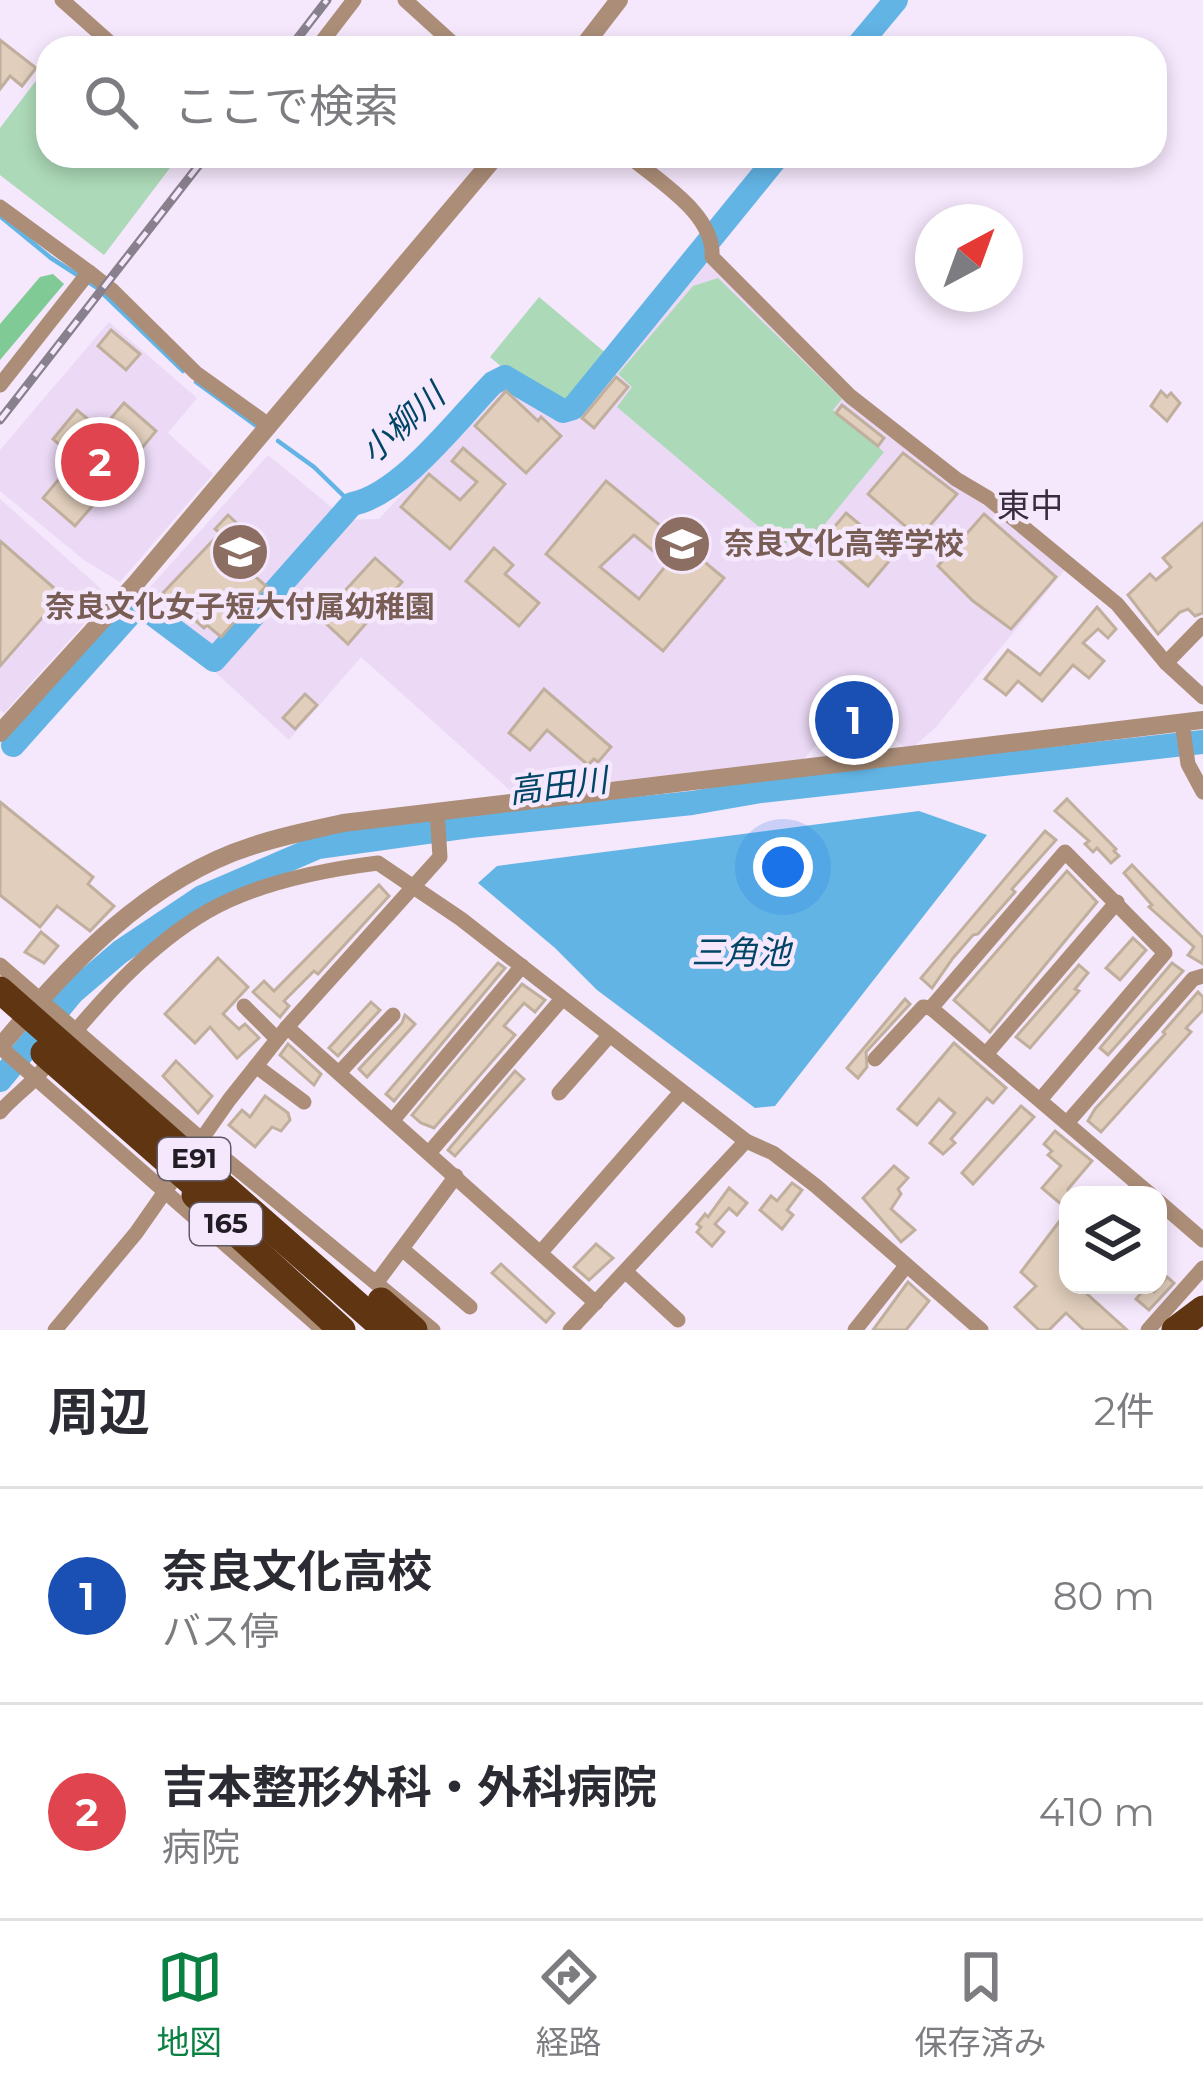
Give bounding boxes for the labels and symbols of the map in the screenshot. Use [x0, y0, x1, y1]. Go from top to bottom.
north arrow [915, 204, 1023, 312]
water label: 小柳川 [352, 373, 454, 471]
pin: 2 [61, 417, 139, 507]
district label: 東中 [997, 485, 1063, 525]
school or university icon: 奈良文化高等学校 [651, 513, 713, 575]
school or university icon: 奈良文化女子短大付属幼稚園 [209, 521, 271, 583]
place label: 奈良文化高等学校 [724, 525, 964, 562]
place label: 奈良文化女子短大付属幼稚園 [45, 588, 435, 625]
pin: 1 [815, 675, 893, 765]
water label: 高田川 [506, 759, 613, 811]
your location [753, 837, 813, 897]
water label: 三角池 [692, 932, 794, 972]
road number: E91 [158, 1138, 230, 1180]
road number: 165 [190, 1203, 262, 1245]

